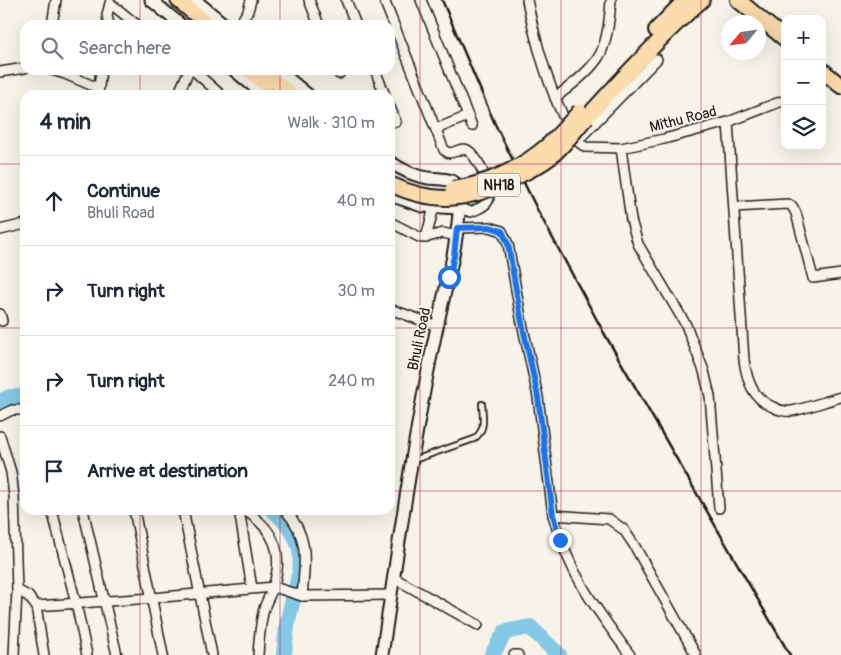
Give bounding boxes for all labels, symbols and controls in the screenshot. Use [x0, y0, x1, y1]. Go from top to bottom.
north arrow [721, 15, 766, 60]
map controls [781, 15, 826, 150]
button: + [781, 15, 826, 60]
search box [20, 20, 395, 75]
icon: search [38, 34, 66, 62]
text: Search here [78, 36, 171, 60]
button: − [781, 60, 826, 105]
street label: Mithu Road [648, 102, 719, 137]
button: layers [781, 105, 826, 150]
text: 4 min [40, 109, 91, 136]
text: Walk · 310 m [288, 113, 375, 133]
road number: NH18 [478, 174, 520, 196]
text: Continue [87, 179, 160, 203]
icon: ahead [40, 187, 68, 215]
text: 40 m [337, 191, 375, 211]
text: Bhuli Road [87, 203, 155, 223]
route start [438, 266, 461, 289]
icon: right [40, 277, 68, 305]
text: Turn right [87, 279, 165, 303]
text: 30 m [337, 281, 375, 301]
street label: Bhuli Road [404, 306, 435, 372]
icon: right [40, 367, 68, 395]
text: Turn right [87, 369, 165, 393]
text: 240 m [328, 371, 375, 391]
icon: arrive [40, 457, 68, 485]
text: Arrive at destination [87, 459, 248, 483]
route end [549, 529, 572, 552]

